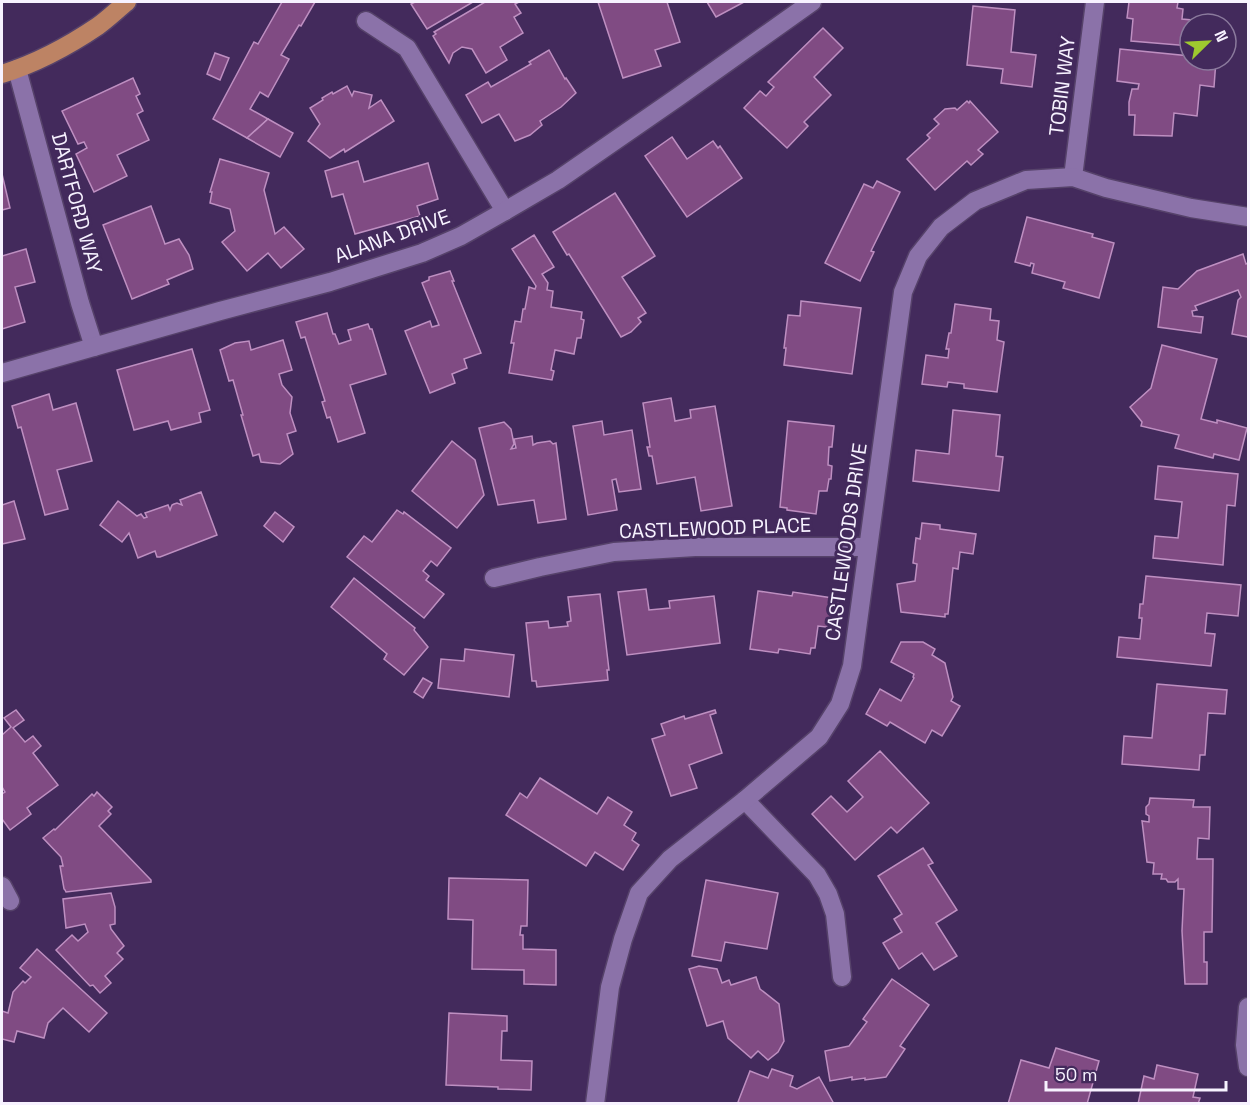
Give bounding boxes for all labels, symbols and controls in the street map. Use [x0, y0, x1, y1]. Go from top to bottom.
north arrow [1178, 12, 1238, 72]
text: N [1209, 27, 1233, 45]
street label: TOBIN WAY [1043, 34, 1081, 138]
street label: DARTFORD WAY [46, 130, 108, 276]
street label: ALANA DRIVE [331, 203, 453, 269]
street label: CASTLEWOODS DRIVE [819, 441, 873, 643]
street label: CASTLEWOOD PLACE [618, 512, 812, 544]
scale bar [1046, 1054, 1226, 1092]
text: 50 m [1055, 1063, 1097, 1086]

